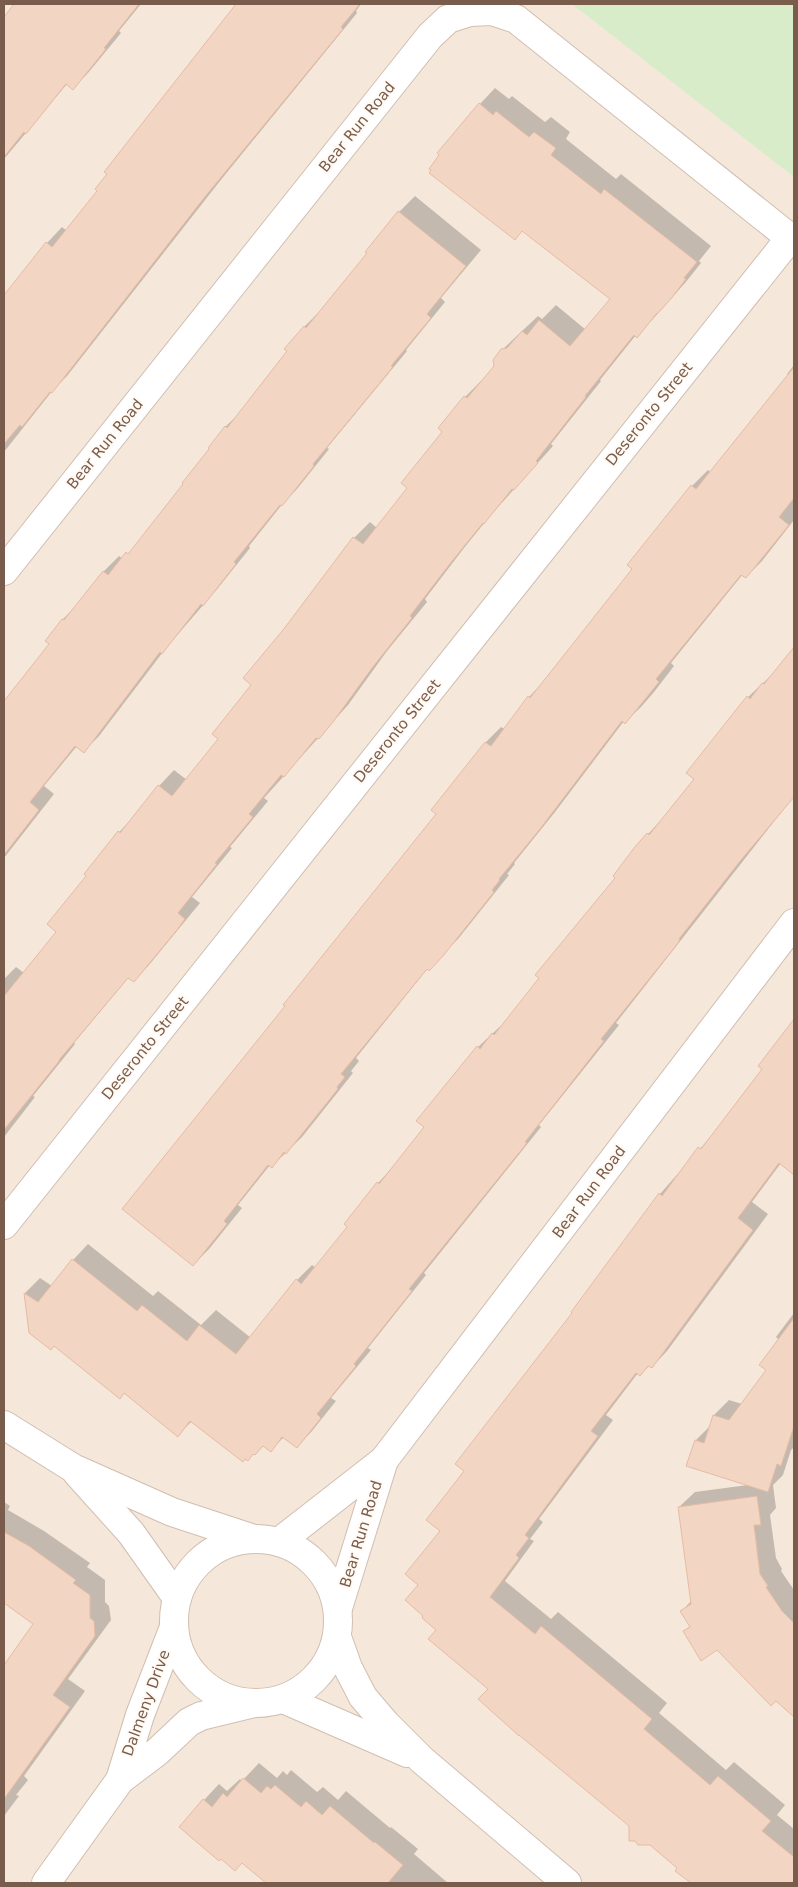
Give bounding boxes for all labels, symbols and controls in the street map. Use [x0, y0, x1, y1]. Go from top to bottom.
street label: Bear Run Road [315, 78, 399, 176]
street label: Deseronto Street [602, 359, 696, 469]
street label: Bear Run Road [63, 395, 147, 493]
street label: Deseronto Street [350, 676, 444, 786]
street label: Deseronto Street [98, 993, 192, 1103]
street label: Bear Run Road [548, 1142, 630, 1242]
street label: Bear Run Road [336, 1478, 386, 1590]
street label: Dalmeny Drive [118, 1647, 174, 1759]

